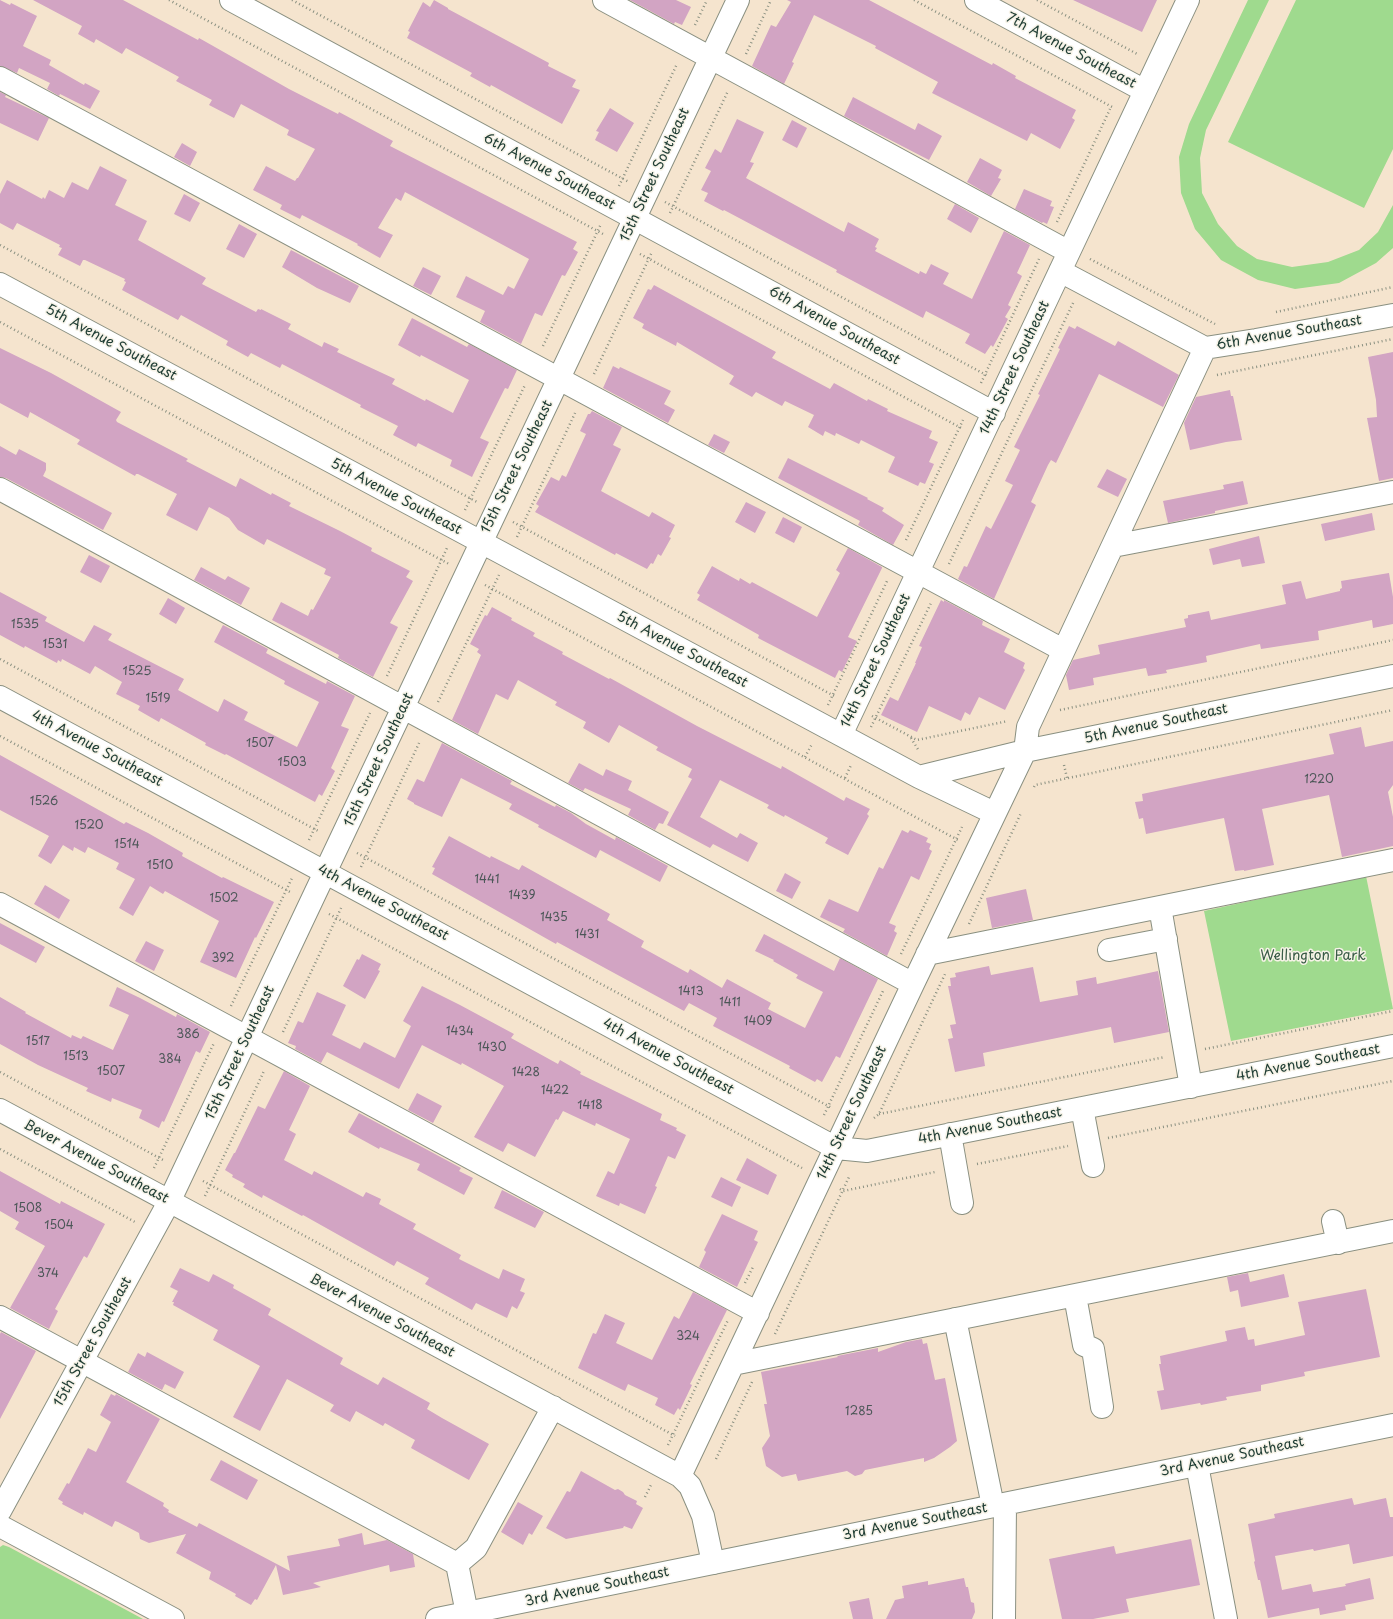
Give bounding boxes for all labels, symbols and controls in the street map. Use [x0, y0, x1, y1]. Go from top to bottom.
street label: 7th Avenue Southeast [1003, 10, 1139, 92]
street label: 15th Street Southeast [617, 105, 693, 245]
street label: 6th Avenue Southeast [480, 130, 618, 214]
street label: 6th Avenue Southeast [766, 283, 902, 369]
street label: 14th Street Southeast [977, 298, 1053, 438]
street label: 5th Avenue Southeast [43, 301, 179, 385]
street label: 6th Avenue Southeast [1215, 312, 1363, 354]
street label: 15th Street Southeast [477, 398, 557, 536]
street label: 5th Avenue Southeast [328, 455, 464, 539]
street label: 14th Street Southeast [838, 591, 914, 731]
street label: 5th Avenue Southeast [614, 608, 750, 692]
house number: 1535 [11, 618, 39, 632]
house number: 1531 [43, 638, 67, 652]
house number: 1525 [123, 665, 151, 679]
street label: 15th Street Southeast [341, 690, 417, 830]
house number: 1519 [146, 692, 170, 706]
street label: 5th Avenue Southeast [1083, 701, 1229, 747]
street label: 4th Avenue Southeast [29, 707, 165, 791]
house number: 1507 [246, 737, 274, 751]
house number: 1503 [277, 756, 307, 770]
house number: 1220 [1304, 773, 1334, 787]
house number: 1526 [30, 795, 58, 809]
house number: 1520 [74, 819, 104, 833]
house number: 1514 [114, 838, 140, 852]
house number: 1510 [147, 859, 173, 873]
street label: 4th Avenue Southeast [315, 861, 451, 945]
house number: 1441 [475, 873, 499, 887]
house number: 1439 [509, 889, 535, 903]
house number: 1502 [209, 892, 239, 906]
house number: 1435 [540, 911, 568, 925]
house number: 1431 [575, 928, 599, 942]
park label: Wellington Park [1260, 948, 1366, 964]
house number: 392 [212, 952, 234, 966]
street label: 15th Street Southeast [202, 983, 278, 1123]
house number: 1413 [678, 985, 704, 999]
house number: 1411 [719, 996, 741, 1010]
street label: 4th Avenue Southeast [600, 1015, 736, 1099]
house number: 1409 [744, 1015, 772, 1029]
house number: 1434 [446, 1025, 474, 1039]
house number: 386 [176, 1028, 200, 1042]
house number: 1517 [26, 1035, 50, 1049]
house number: 1430 [478, 1041, 506, 1055]
street label: 4th Avenue Southeast [1235, 1041, 1381, 1085]
street label: 14th Street Southeast [814, 1043, 890, 1183]
house number: 1513 [63, 1050, 89, 1064]
house number: 384 [158, 1053, 182, 1067]
house number: 1507 [97, 1065, 125, 1079]
house number: 1428 [512, 1066, 540, 1080]
house number: 1422 [541, 1084, 569, 1098]
house number: 1418 [577, 1099, 603, 1113]
street label: 4th Avenue Southeast [917, 1104, 1063, 1148]
street label: Bever Avenue Southeast [21, 1117, 171, 1207]
house number: 1508 [14, 1202, 42, 1216]
house number: 1504 [44, 1219, 74, 1233]
house number: 374 [37, 1267, 59, 1281]
street label: Bever Avenue Southeast [307, 1271, 457, 1361]
street label: 15th Street Southeast [50, 1274, 136, 1410]
house number: 324 [676, 1330, 700, 1344]
house number: 1285 [845, 1405, 873, 1419]
street label: 3rd Avenue Southeast [1158, 1434, 1306, 1480]
street label: 3rd Avenue Southeast [841, 1500, 989, 1544]
street label: 3rd Avenue Southeast [523, 1564, 671, 1610]

